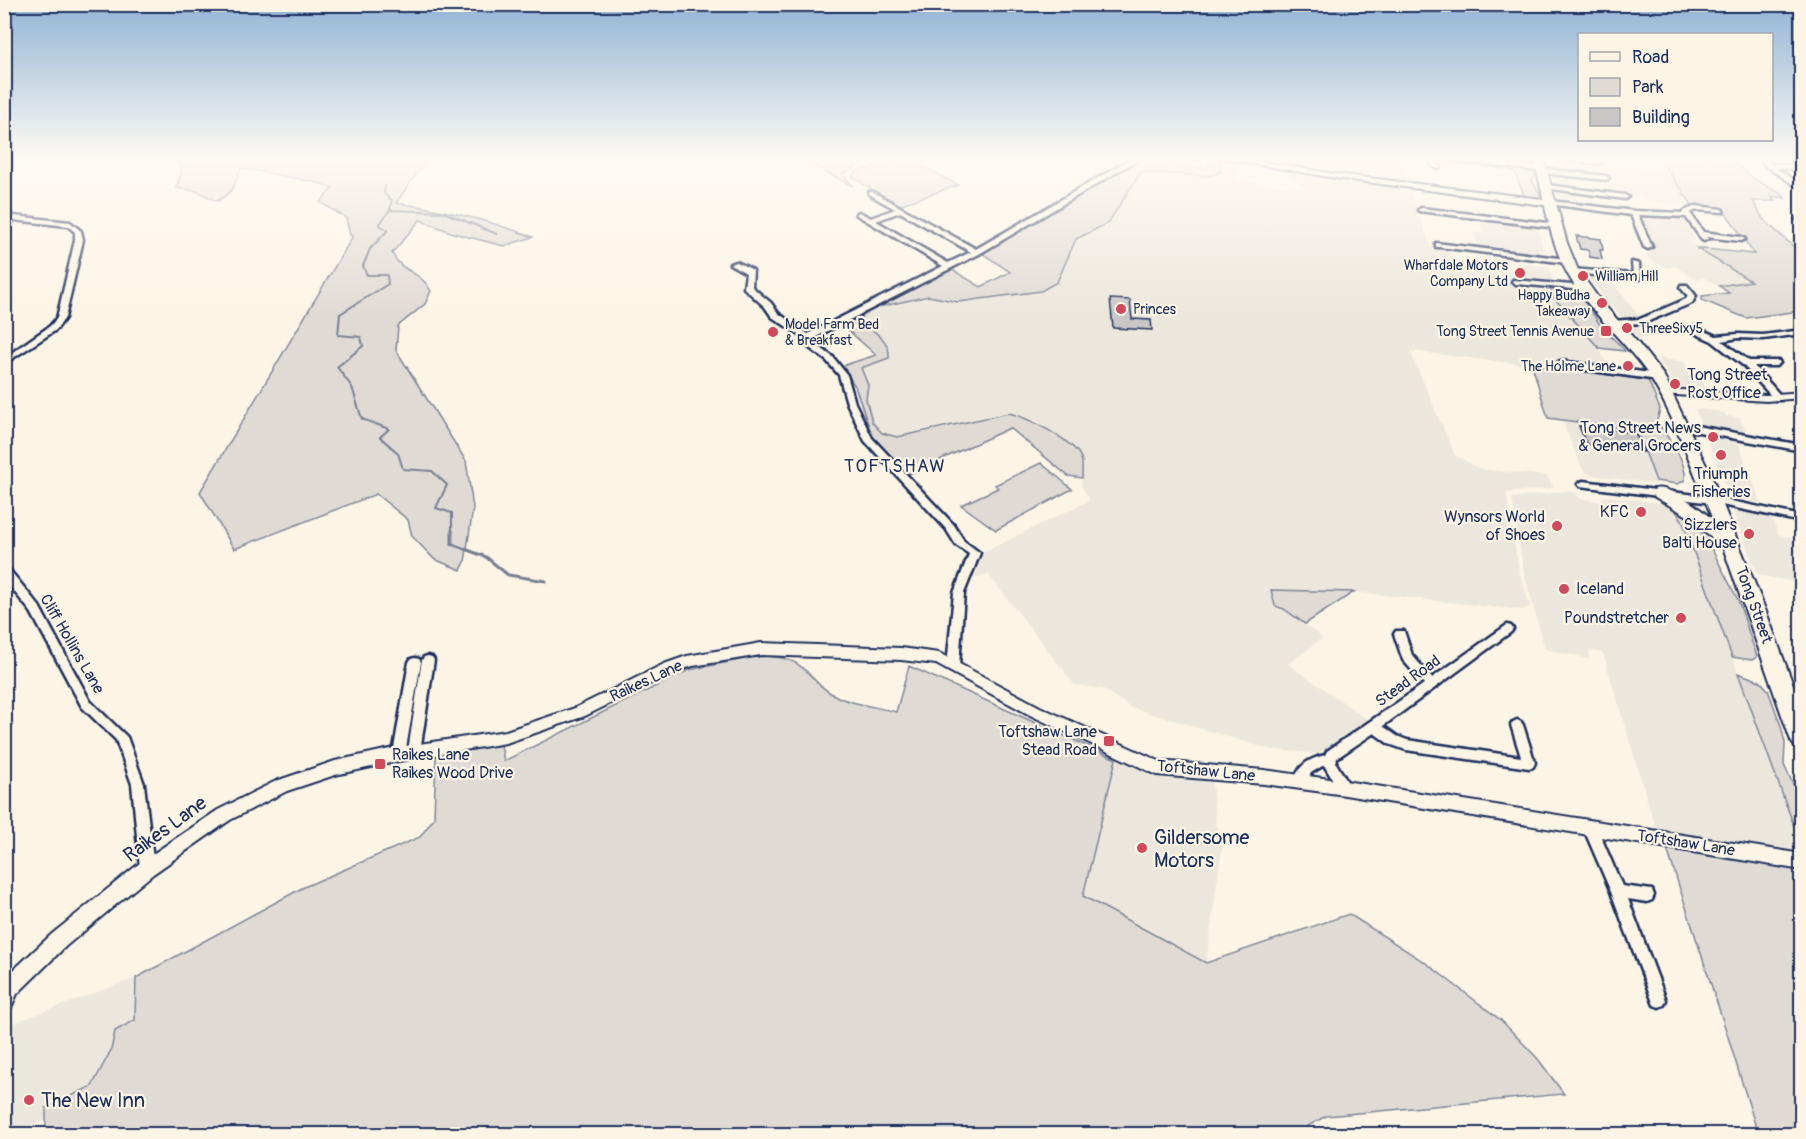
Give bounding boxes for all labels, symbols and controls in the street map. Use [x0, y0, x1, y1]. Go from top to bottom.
legend [1578, 33, 1773, 141]
text: Road [1632, 46, 1669, 69]
text: Park [1632, 76, 1664, 99]
text: Building [1632, 106, 1690, 129]
place label: Wharfdale Motors Company Ltd [1404, 257, 1509, 290]
marker: Wharfdale Motors Company Ltd [1513, 266, 1527, 280]
place label: William Hill [1595, 268, 1659, 285]
marker: William Hill [1576, 269, 1590, 283]
place label: Happy Budha Takeaway [1517, 287, 1590, 320]
marker: Happy Budha Takeaway [1595, 296, 1609, 310]
place label: Princes [1133, 301, 1177, 318]
marker: Princes [1114, 302, 1128, 316]
place label: Model Farm Bed & Breakfast [785, 316, 879, 349]
place label: ThreeSixy5 [1639, 320, 1703, 337]
marker: ThreeSixy5 [1620, 321, 1634, 335]
place label: Tong Street Tennis Avenue [1436, 323, 1594, 340]
marker: Tong Street Tennis Avenue [1599, 324, 1613, 338]
marker: Model Farm Bed & Breakfast [766, 325, 780, 339]
place label: The Holme Lane [1521, 358, 1616, 375]
marker: The Holme Lane [1621, 359, 1635, 373]
place label: Tong Street Post Office [1687, 365, 1768, 403]
marker: Tong Street Post Office [1668, 377, 1682, 391]
place label: Tong Street News & General Grocers [1578, 418, 1701, 456]
marker: Tong Street News & General Grocers [1706, 430, 1720, 444]
marker: Triumph Fisheries [1714, 448, 1728, 462]
district label: TOFTSHAW [844, 455, 946, 478]
place label: Triumph Fisheries [1692, 464, 1750, 502]
place label: KFC [1600, 502, 1629, 522]
marker: KFC [1634, 505, 1648, 519]
place label: Wynsors World of Shoes [1444, 507, 1545, 545]
place label: Sizzlers Balti House [1662, 515, 1737, 553]
marker: Wynsors World of Shoes [1550, 519, 1564, 533]
marker: Sizzlers Balti House [1742, 527, 1756, 541]
street label: Tong Street [1731, 564, 1777, 647]
place label: Iceland [1576, 579, 1624, 599]
marker: Iceland [1557, 582, 1571, 596]
street label: Cliff Hollins Lane [35, 591, 109, 697]
place label: Poundstretcher [1564, 608, 1669, 628]
marker: Poundstretcher [1674, 611, 1688, 625]
street label: Stead Road [1372, 651, 1444, 711]
street label: Raikes Lane [607, 655, 686, 706]
place label: Toftshaw Lane Stead Road [998, 722, 1097, 760]
marker: Toftshaw Lane Stead Road [1102, 734, 1116, 748]
place label: Raikes Lane Raikes Wood Drive [392, 745, 513, 783]
street label: Toftshaw Lane [1156, 756, 1256, 786]
marker: Raikes Lane Raikes Wood Drive [373, 757, 387, 771]
street label: Raikes Lane [118, 790, 212, 868]
place label: Gildersome Motors [1154, 825, 1249, 873]
street label: Toftshaw Lane [1636, 825, 1737, 861]
marker: Gildersome Motors [1135, 841, 1149, 855]
place label: The New Inn [41, 1088, 145, 1113]
marker: The New Inn [22, 1093, 36, 1107]

